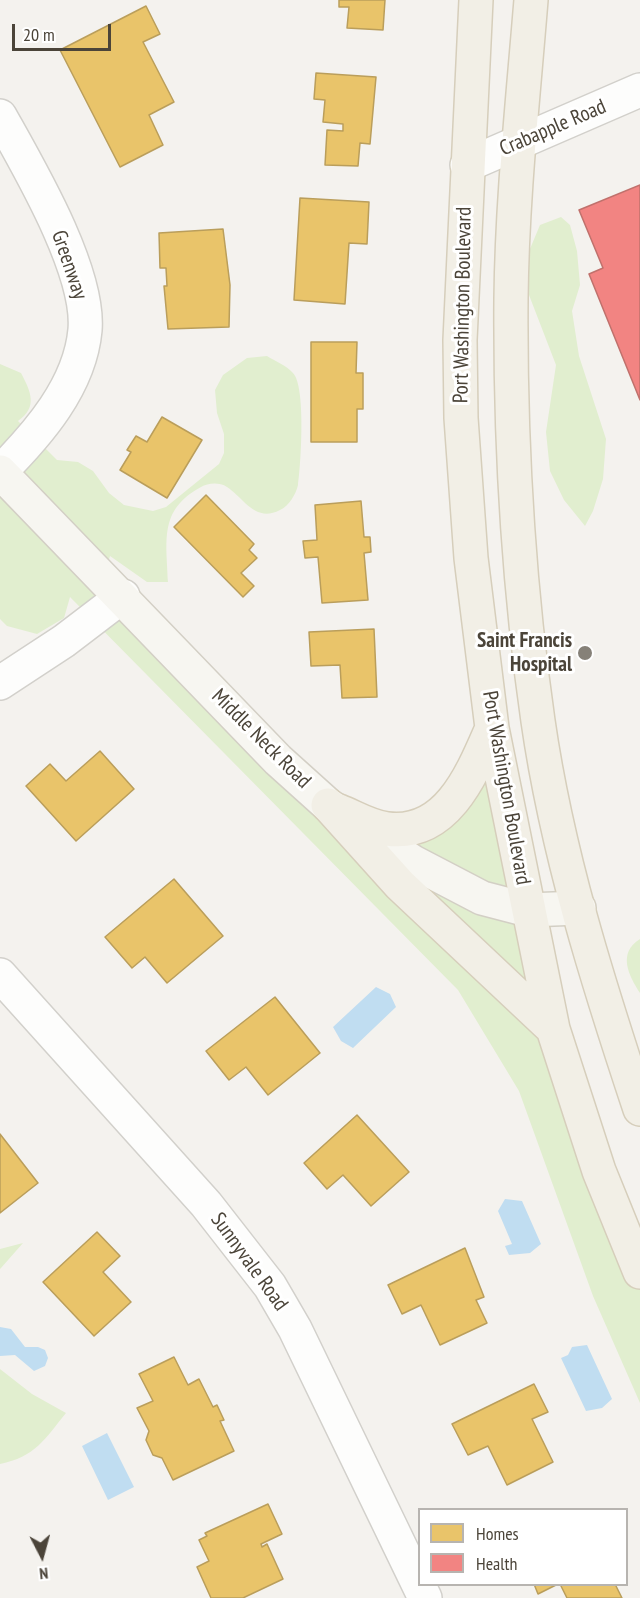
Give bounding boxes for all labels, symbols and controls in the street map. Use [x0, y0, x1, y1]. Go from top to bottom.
scale bar [15, 12, 114, 50]
text: 20 m [23, 23, 55, 46]
street label: Crabapple Road [496, 94, 610, 162]
street label: Port Washington Boulevard [449, 207, 477, 403]
street label: Greenway [46, 227, 92, 303]
place label: Saint Francis Hospital [477, 628, 572, 678]
marker: Saint Francis Hospital [576, 644, 594, 662]
street label: Middle Neck Road [206, 684, 316, 794]
street label: Port Washington Boulevard [477, 689, 535, 887]
street label: Sunnyvale Road [205, 1208, 293, 1316]
legend [418, 1508, 628, 1586]
text: Homes [476, 1522, 519, 1545]
north arrow [12, 1526, 72, 1586]
text: Health [476, 1552, 517, 1575]
text: N [39, 1564, 49, 1584]

